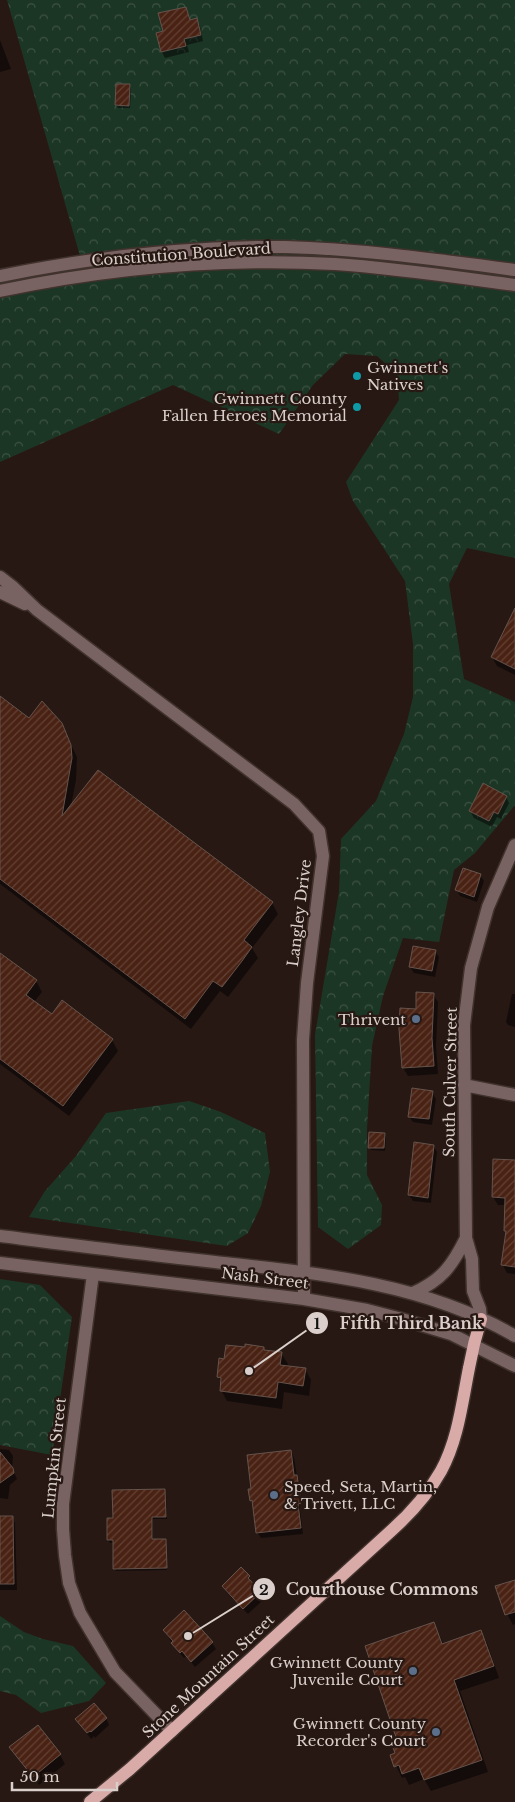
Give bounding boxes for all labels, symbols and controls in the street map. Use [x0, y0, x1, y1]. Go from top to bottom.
street label: Constitution Boulevard [91, 238, 271, 270]
place label: Gwinnett's Natives [367, 358, 448, 394]
marker: Gwinnett's Natives [351, 370, 363, 382]
place label: Gwinnett County Fallen Heroes Memorial [162, 389, 347, 425]
marker: Gwinnett County Fallen Heroes Memorial [351, 401, 363, 413]
street label: Langley Drive [283, 858, 315, 968]
street label: South Culver Street [439, 1006, 461, 1157]
place label: Thrivent [338, 1010, 406, 1029]
marker: Thrivent [410, 1013, 422, 1025]
street label: Nash Street [220, 1263, 310, 1293]
callout: Fifth Third Bank [304, 1308, 493, 1339]
text: Fifth Third Bank [339, 1313, 483, 1333]
text: 1 [314, 1314, 321, 1333]
street label: Lumpkin Street [38, 1396, 70, 1519]
place label: Speed, Seta, Martin, & Trivett, LLC [284, 1477, 437, 1513]
marker: Speed, Seta, Martin, & Trivett, LLC [268, 1489, 280, 1501]
callout: Courthouse Commons [251, 1574, 489, 1605]
text: Courthouse Commons [286, 1579, 478, 1599]
text: 2 [259, 1580, 269, 1599]
street label: Stone Mountain Street [138, 1610, 278, 1742]
place label: Gwinnett County Juvenile Court [270, 1653, 403, 1689]
marker: Gwinnett County Juvenile Court [407, 1665, 419, 1677]
place label: Gwinnett County Recorder's Court [293, 1714, 426, 1750]
marker: Gwinnett County Recorder's Court [430, 1726, 442, 1738]
scale bar [12, 1760, 118, 1792]
text: 50 m [20, 1767, 60, 1786]

